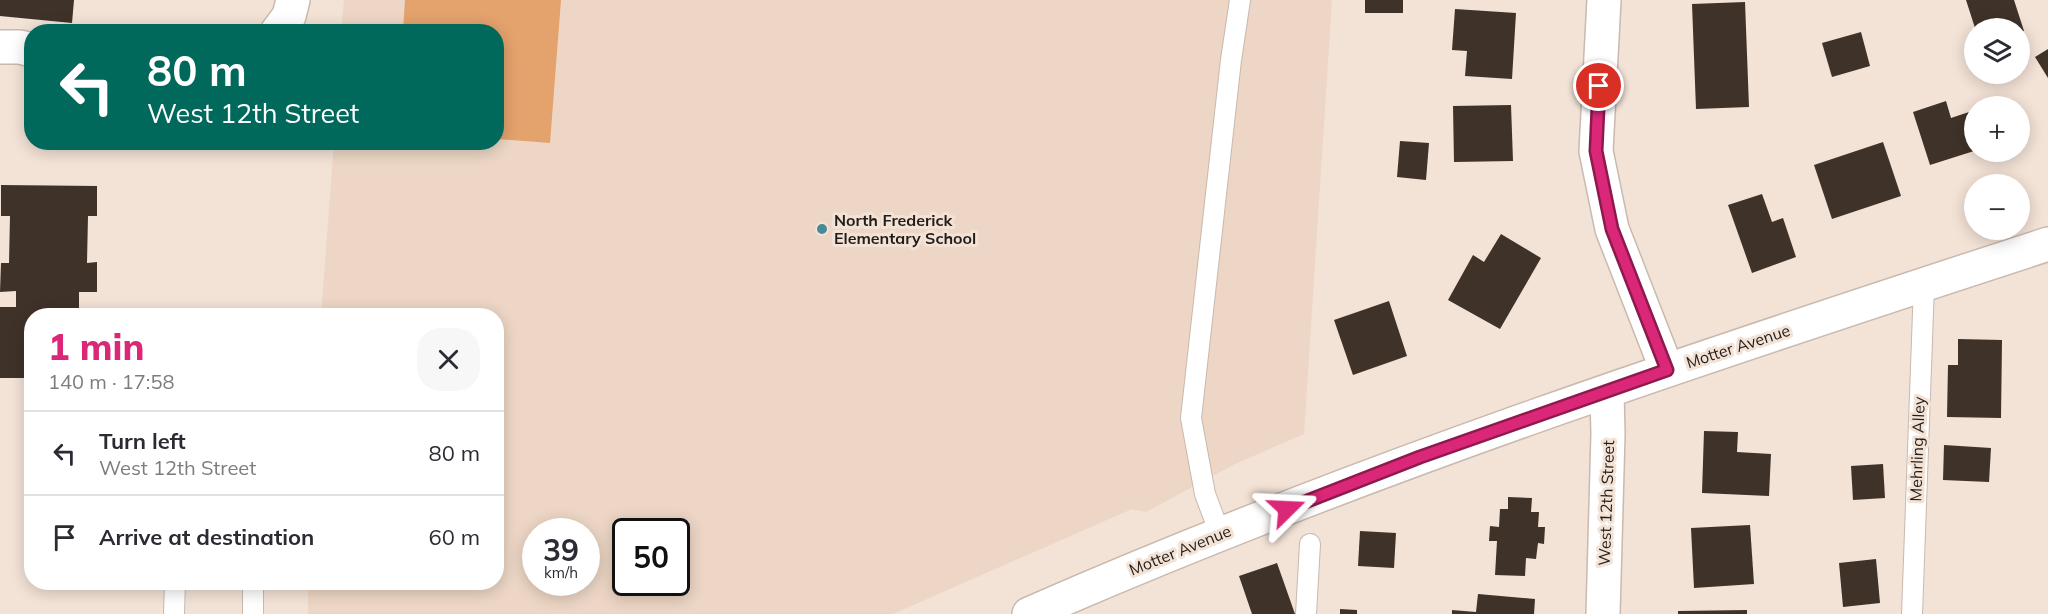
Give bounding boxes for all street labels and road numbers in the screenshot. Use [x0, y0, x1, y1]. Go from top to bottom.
street label: Motter Avenue [1683, 320, 1793, 372]
street label: Mehrling Alley [1905, 396, 1929, 502]
street label: West 12th Street [1594, 439, 1618, 566]
street label: Motter Avenue [1126, 520, 1234, 580]

